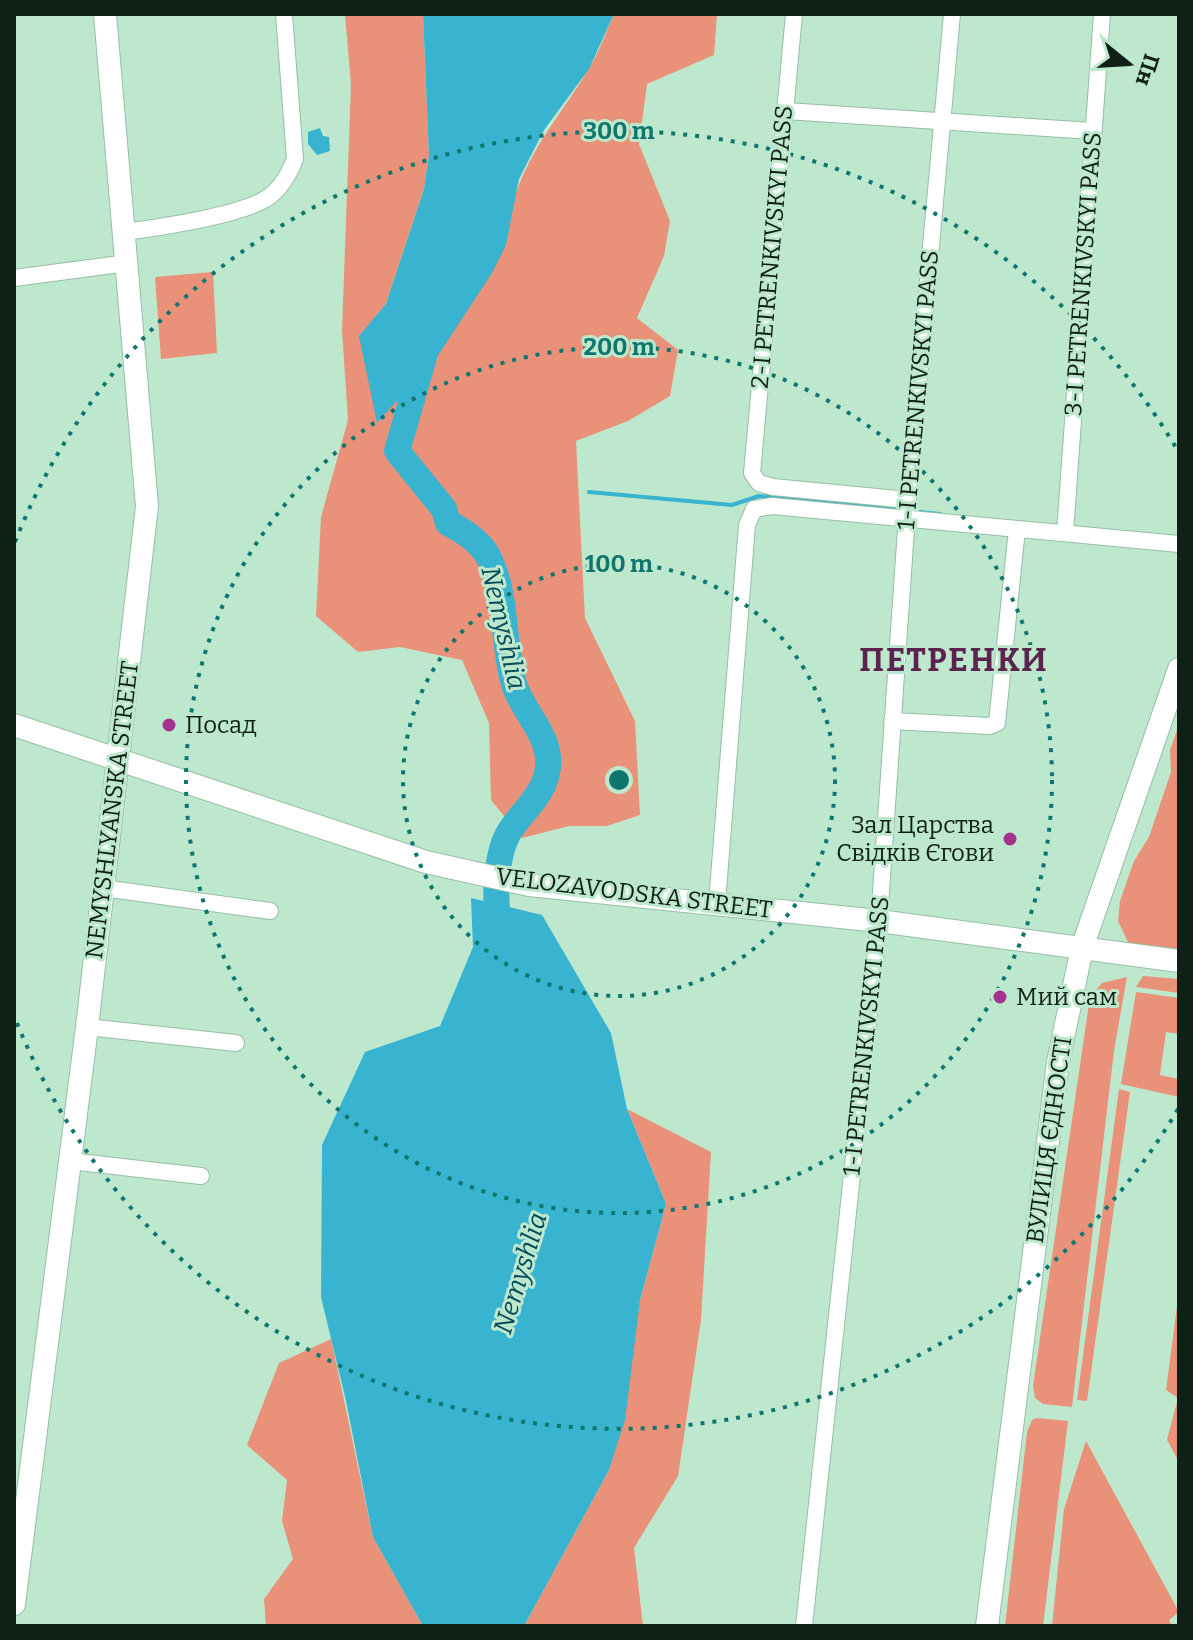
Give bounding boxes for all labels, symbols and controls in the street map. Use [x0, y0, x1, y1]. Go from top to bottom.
north arrow [1089, 24, 1169, 104]
text: Пн [1130, 51, 1165, 90]
street label: 2-I PETRENKIVSKYI PASS [746, 104, 798, 390]
text: 300 m [583, 117, 655, 145]
street label: 3-I PETRENKIVSKYI PASS [1059, 131, 1107, 417]
street label: 1-I PETRENKIVSKYI PASS [892, 249, 944, 531]
text: 200 m [583, 333, 655, 361]
text: 100 m [585, 550, 653, 578]
water label: Nemyshlia [474, 564, 533, 693]
district label: ПЕТРЕНКИ [859, 641, 1049, 679]
street label: NEMYSHLYANSKA STREET [80, 659, 144, 961]
place label: Посад [185, 711, 257, 739]
marker: Посад [160, 716, 178, 734]
centre of rings [605, 766, 633, 794]
place label: Зал Царства Свідків Єгови [836, 811, 994, 867]
marker: Зал Царства Свідків Єгови [1001, 830, 1019, 848]
street label: VELOZAVODSKA STREET [494, 862, 774, 924]
street label: 1-I PETRENKIVSKYI PASS [837, 895, 895, 1177]
place label: Мий сам [1016, 983, 1117, 1011]
marker: Мий сам [991, 988, 1009, 1006]
street label: ВУЛИЦЯ ЄДНОСТІ [1021, 1035, 1077, 1245]
water label: Nemyshlia [487, 1209, 554, 1338]

